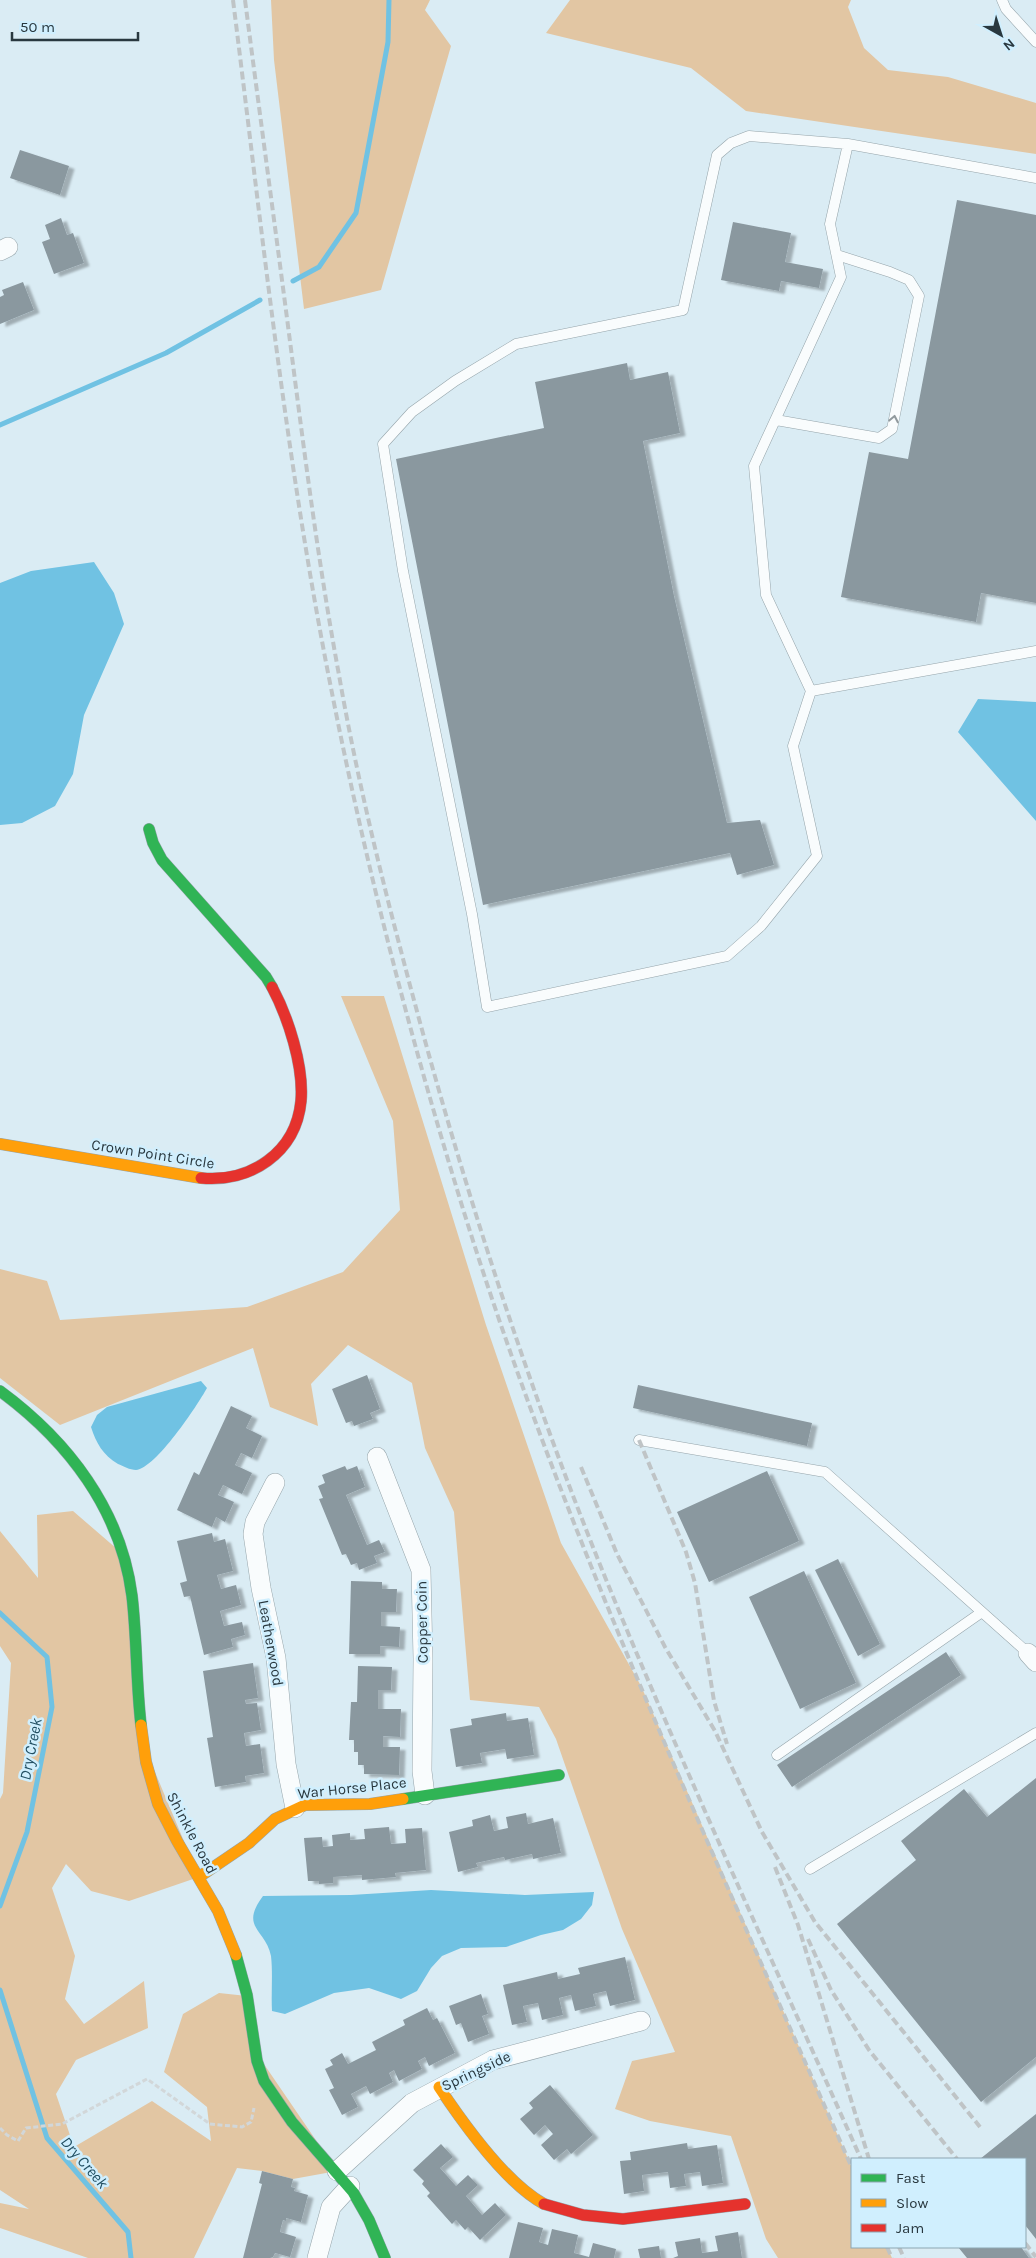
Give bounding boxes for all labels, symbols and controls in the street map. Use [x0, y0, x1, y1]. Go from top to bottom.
scale bar [12, 10, 139, 42]
north arrow [976, 10, 1026, 60]
text: 50 m [20, 18, 55, 36]
text: N [1000, 35, 1018, 54]
one-way arrow [888, 414, 899, 423]
street label: Crown Point Circle [90, 1135, 216, 1173]
street label: Copper Coin [412, 1581, 432, 1663]
street label: Leatherwood [255, 1599, 287, 1687]
water label: Dry Creek [15, 1716, 46, 1782]
street label: War Horse Place [297, 1773, 407, 1803]
street label: Shinkle Road [163, 1789, 221, 1877]
street label: Springside [439, 2047, 513, 2095]
water label: Dry Creek [57, 2132, 113, 2193]
legend [851, 2158, 1026, 2248]
text: Fast [896, 2169, 926, 2187]
text: Slow [896, 2194, 928, 2212]
text: Jam [896, 2219, 924, 2237]

